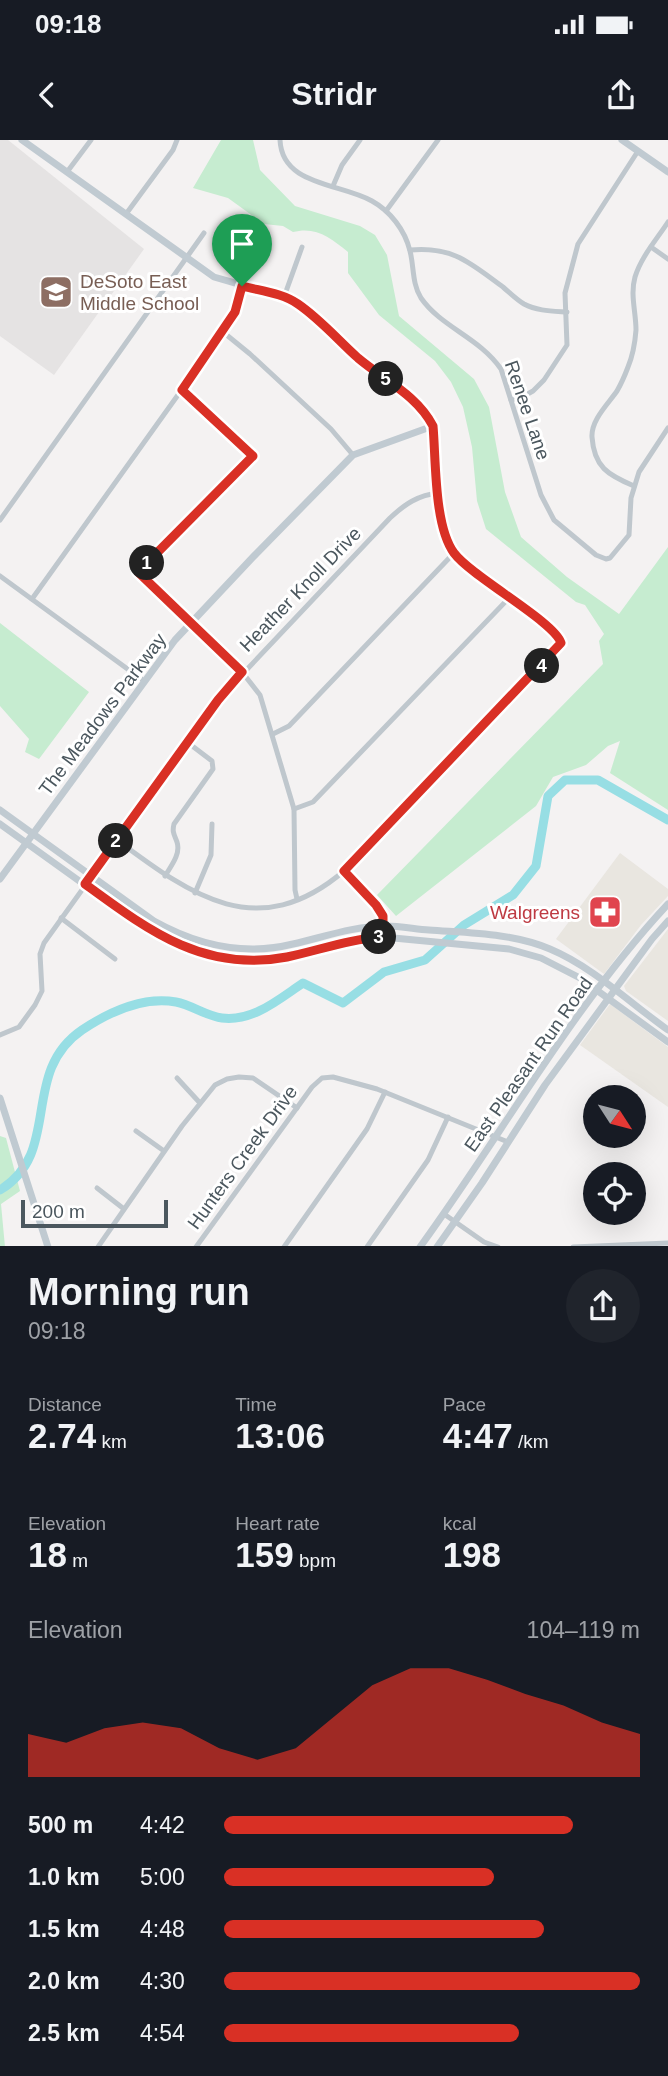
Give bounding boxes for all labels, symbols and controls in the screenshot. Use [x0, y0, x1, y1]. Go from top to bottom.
text: 09:18 [35, 9, 102, 39]
icon: back [28, 76, 66, 114]
text: Stridr [291, 76, 377, 112]
icon: share [602, 76, 640, 114]
pin [212, 214, 272, 286]
icon: arrive [223, 225, 261, 263]
place label: DeSoto East Middle School [80, 271, 199, 314]
school or university icon: DeSoto East Middle School [37, 273, 75, 311]
street label: Renee Lane [501, 358, 554, 463]
pin: 5 [368, 362, 404, 396]
text: 5 [380, 368, 391, 389]
street label: Heather Knoll Drive [236, 523, 365, 656]
pin: 1 [130, 546, 164, 580]
text: 1 [141, 552, 152, 573]
street label: The Meadows Parkway [35, 629, 171, 799]
pin: 4 [524, 648, 560, 684]
text: 4 [536, 655, 547, 676]
pin: 2 [99, 824, 134, 858]
text: 2 [110, 830, 121, 851]
pharmacy icon: Walgreens [586, 893, 624, 931]
place label: Walgreens [490, 902, 580, 923]
pin: 3 [362, 920, 396, 954]
text: 3 [373, 926, 384, 947]
street label: East Pleasant Run Road [460, 973, 597, 1156]
street label: Hunters Creek Drive [183, 1082, 301, 1233]
north arrow [583, 1085, 646, 1148]
map controls [583, 1085, 646, 1225]
button: locate [583, 1162, 646, 1225]
scale bar [21, 1198, 168, 1229]
text: 200 m [32, 1201, 85, 1222]
button: share [566, 1269, 640, 1343]
text: Morning run [28, 1271, 250, 1313]
text: 09:18 [28, 1318, 86, 1344]
text: Distance [28, 1394, 102, 1415]
text: Time [235, 1394, 277, 1415]
text: Pace [443, 1394, 486, 1415]
text: 2.74 [28, 1416, 96, 1455]
text: 13:06 [235, 1416, 325, 1455]
text: 4:47 [443, 1416, 513, 1455]
text: km [96, 1431, 127, 1452]
text: /km [513, 1431, 549, 1452]
text: Elevation [28, 1513, 106, 1534]
text: Heart rate [235, 1513, 320, 1534]
text: kcal [443, 1513, 476, 1534]
text: 18 [28, 1535, 67, 1574]
text: 159 [235, 1535, 294, 1574]
text: 198 [443, 1535, 501, 1574]
text: m [67, 1550, 88, 1571]
text: bpm [294, 1550, 336, 1571]
text: Elevation [28, 1617, 123, 1643]
text: 104–119 m [527, 1617, 640, 1643]
text: 500 m [28, 1812, 93, 1838]
text: 4:42 [140, 1812, 185, 1838]
text: 1.0 km [28, 1864, 100, 1890]
text: 5:00 [140, 1864, 185, 1890]
text: 1.5 km [28, 1916, 100, 1942]
text: 4:48 [140, 1916, 185, 1942]
text: 2.0 km [28, 1968, 100, 1994]
text: 4:30 [140, 1968, 185, 1994]
text: 2.5 km [28, 2020, 100, 2046]
text: 4:54 [140, 2020, 185, 2046]

